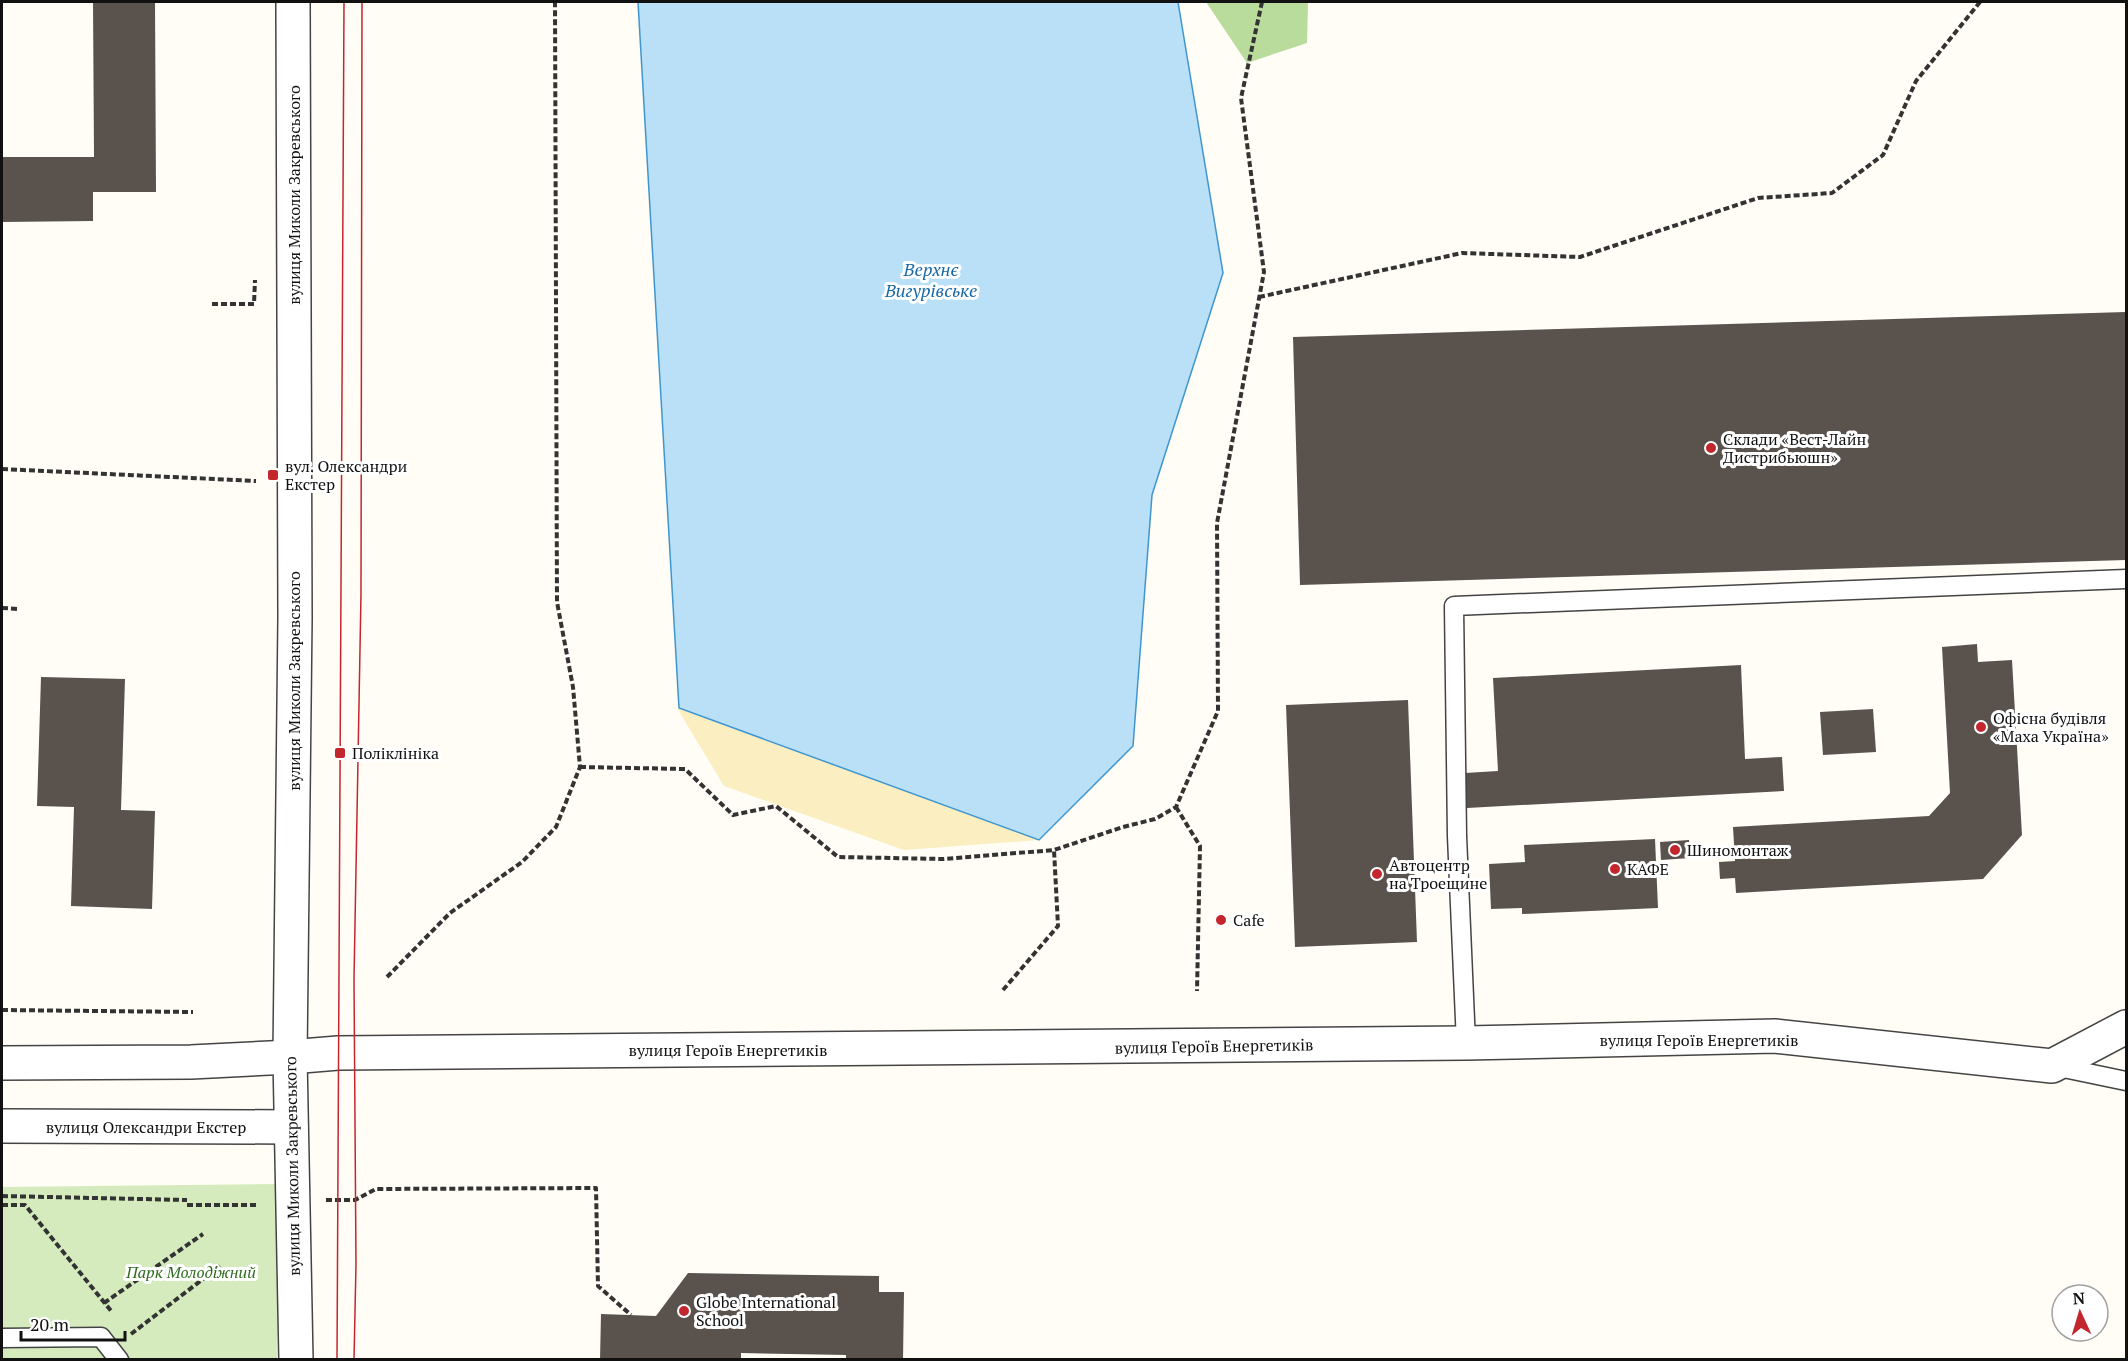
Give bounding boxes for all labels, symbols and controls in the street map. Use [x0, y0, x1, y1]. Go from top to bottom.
street label: вулиця Миколи Закревського [283, 85, 305, 305]
water label: Верхнє Вигурівське [884, 257, 977, 302]
place label: Склади «Вест-Лайн Дистрибьюшн» [1723, 428, 1866, 468]
marker: Склади «Вест-Лайн Дистрибьюшн» [1704, 441, 1718, 455]
place label: вул. Олександри Екстер [285, 455, 408, 495]
marker: вул. Олександри Екстер [266, 468, 280, 482]
street label: вулиця Миколи Закревського [283, 571, 305, 791]
place label: Офісна будівля «Маха Україна» [1993, 707, 2109, 747]
marker: Офісна будівля «Маха Україна» [1974, 720, 1988, 734]
place label: Поліклініка [352, 742, 439, 764]
marker: Поліклініка [333, 746, 347, 760]
place label: Шиномонтаж [1687, 839, 1789, 861]
marker: Шиномонтаж [1668, 843, 1682, 857]
place label: Автоцентр на Троещине [1389, 854, 1487, 894]
place label: КАФЕ [1627, 858, 1669, 880]
marker: КАФЕ [1608, 862, 1622, 876]
marker: Автоцентр на Троещине [1370, 867, 1384, 881]
place label: Cafe [1233, 909, 1265, 931]
marker: Cafe [1214, 913, 1228, 927]
street label: вулиця Героїв Енергетиків [1600, 1029, 1798, 1051]
street label: вулиця Героїв Енергетиків [1114, 1033, 1314, 1059]
street label: вулиця Героїв Енергетиків [629, 1039, 827, 1061]
street label: вулиця Миколи Закревського [279, 1056, 305, 1276]
street label: вулиця Олександри Екстер [46, 1116, 246, 1138]
park label: Парк Молодіжний [125, 1261, 256, 1283]
north arrow [2050, 1283, 2110, 1343]
text: N [2072, 1287, 2086, 1309]
place label: Globe International School [696, 1291, 836, 1331]
scale bar [21, 1304, 124, 1342]
marker: Globe International School [677, 1304, 691, 1318]
text: 20 m [30, 1312, 70, 1336]

